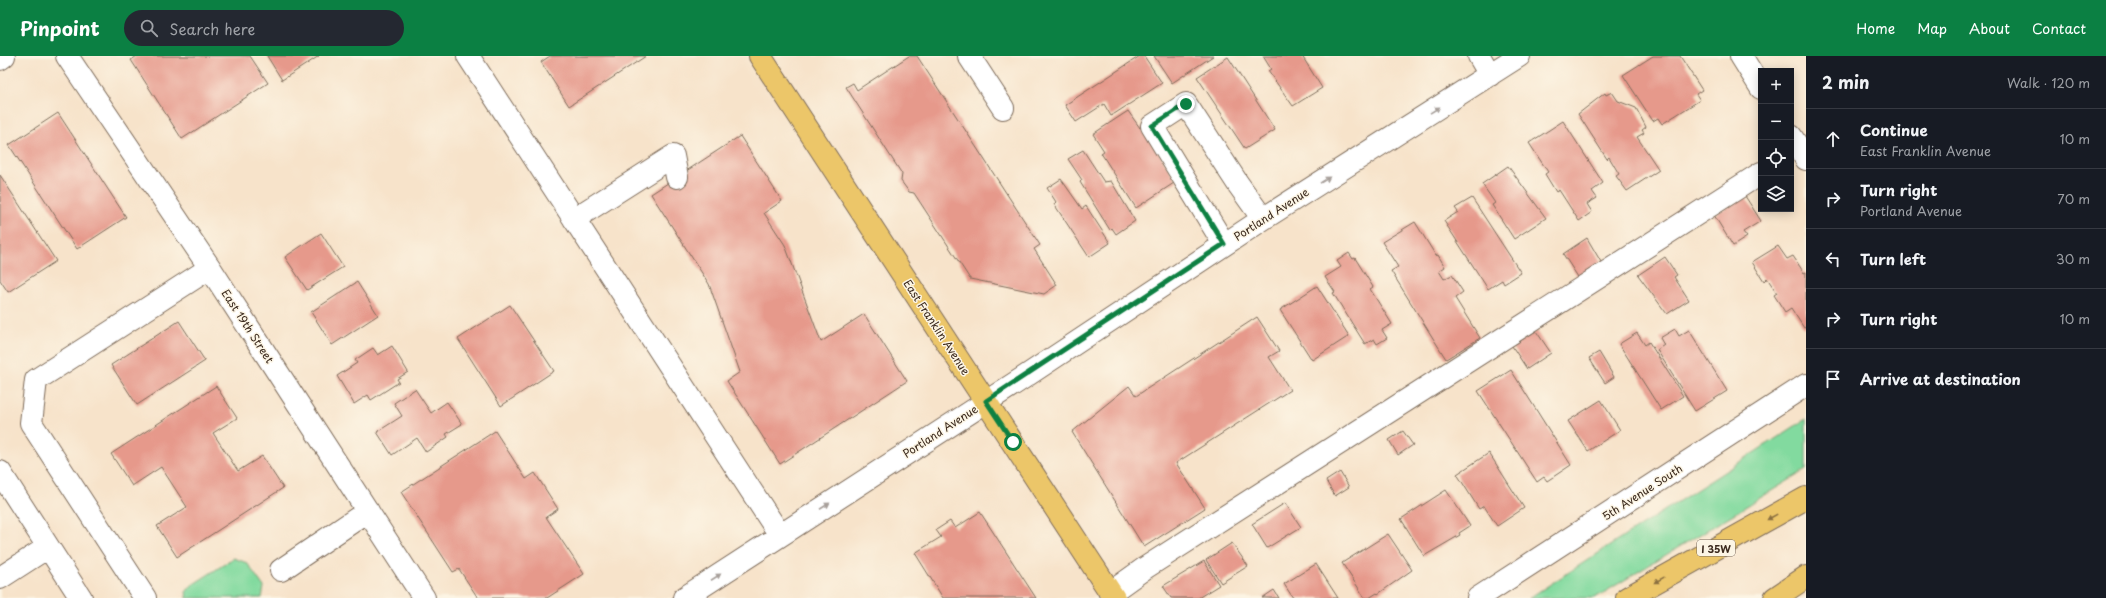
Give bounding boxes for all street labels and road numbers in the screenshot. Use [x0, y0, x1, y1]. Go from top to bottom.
street label: Portland Avenue [1230, 183, 1312, 245]
street label: East Franklin Avenue [900, 276, 974, 378]
street label: East 19th Street [218, 286, 279, 367]
street label: Portland Avenue [899, 400, 981, 462]
street label: 5th Avenue South [1599, 460, 1685, 524]
road number: I 35W [1697, 540, 1735, 556]

